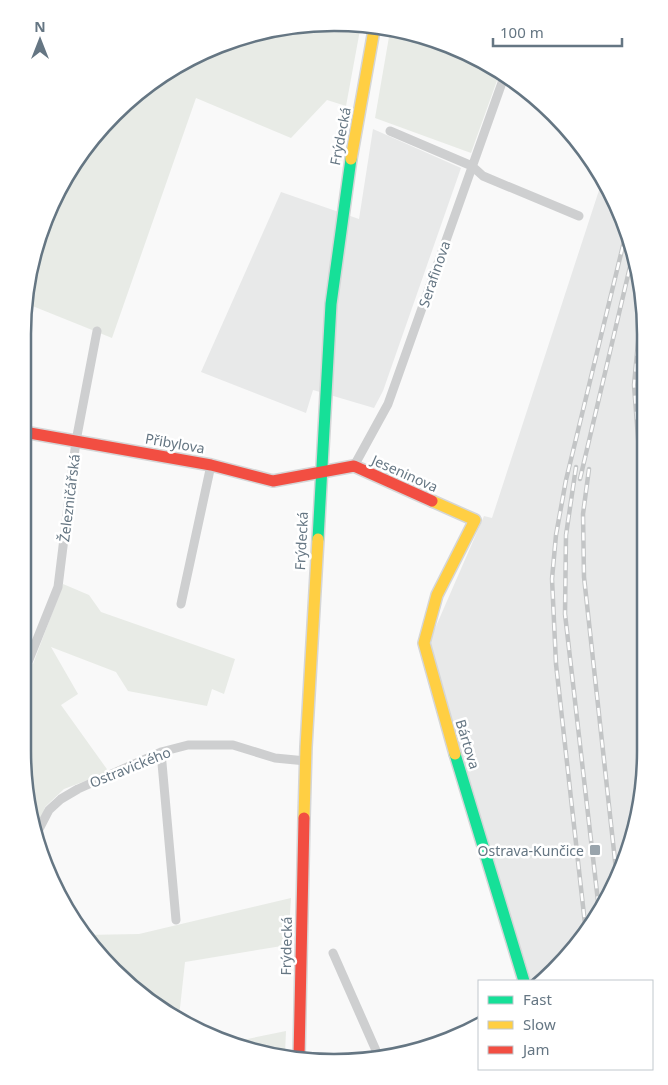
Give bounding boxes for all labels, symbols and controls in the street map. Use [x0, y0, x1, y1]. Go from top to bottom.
north arrow [15, 15, 65, 65]
scale bar [493, 15, 622, 47]
text: N [34, 17, 46, 36]
text: 100 m [500, 22, 544, 42]
street label: Frýdecká [325, 105, 355, 167]
street label: Serafinova [414, 238, 454, 310]
street label: Přibylova [144, 428, 206, 458]
street label: Jeseninova [367, 449, 441, 496]
street label: Železničářská [54, 453, 84, 543]
street label: Frýdecká [290, 511, 312, 571]
street label: Bártova [451, 717, 485, 771]
street label: Ostravického [87, 742, 173, 792]
place label: Ostrava-Kunčice [478, 841, 584, 860]
marker: Ostrava-Kunčice [588, 843, 602, 857]
street label: Frýdecká [276, 916, 296, 976]
legend [478, 980, 653, 1070]
text: Fast [523, 989, 552, 1009]
text: Slow [523, 1014, 556, 1034]
text: Jam [521, 1039, 550, 1059]

